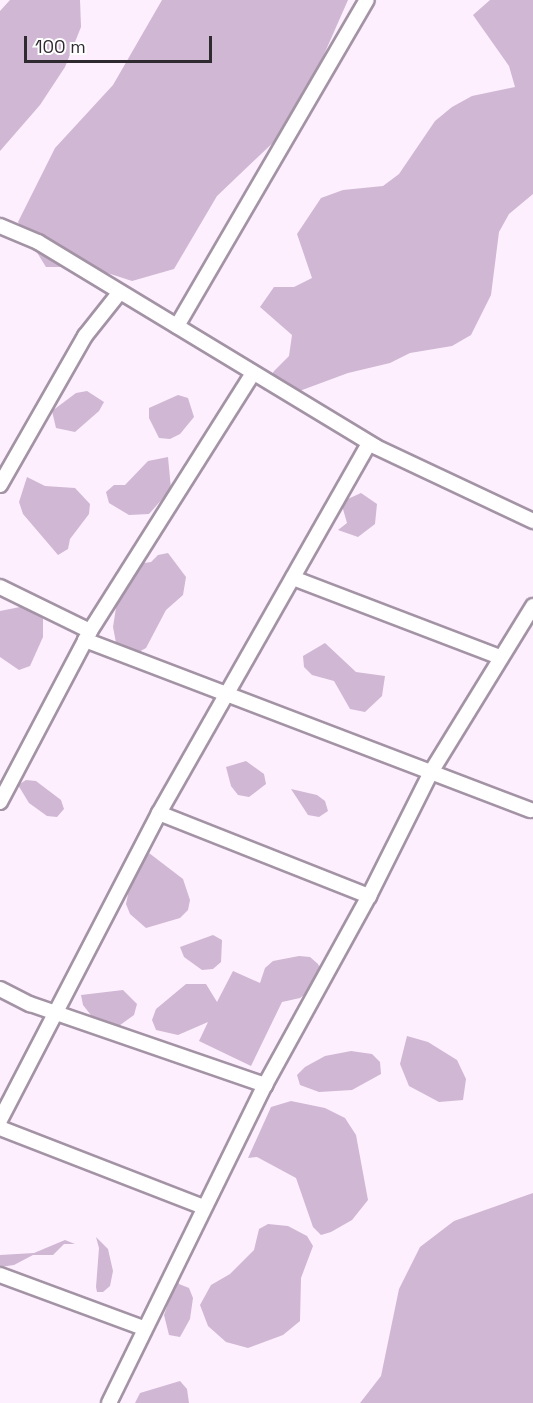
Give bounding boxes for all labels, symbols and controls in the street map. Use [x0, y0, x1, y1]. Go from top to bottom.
scale bar [27, 24, 214, 62]
text: 100 m [35, 35, 86, 58]

